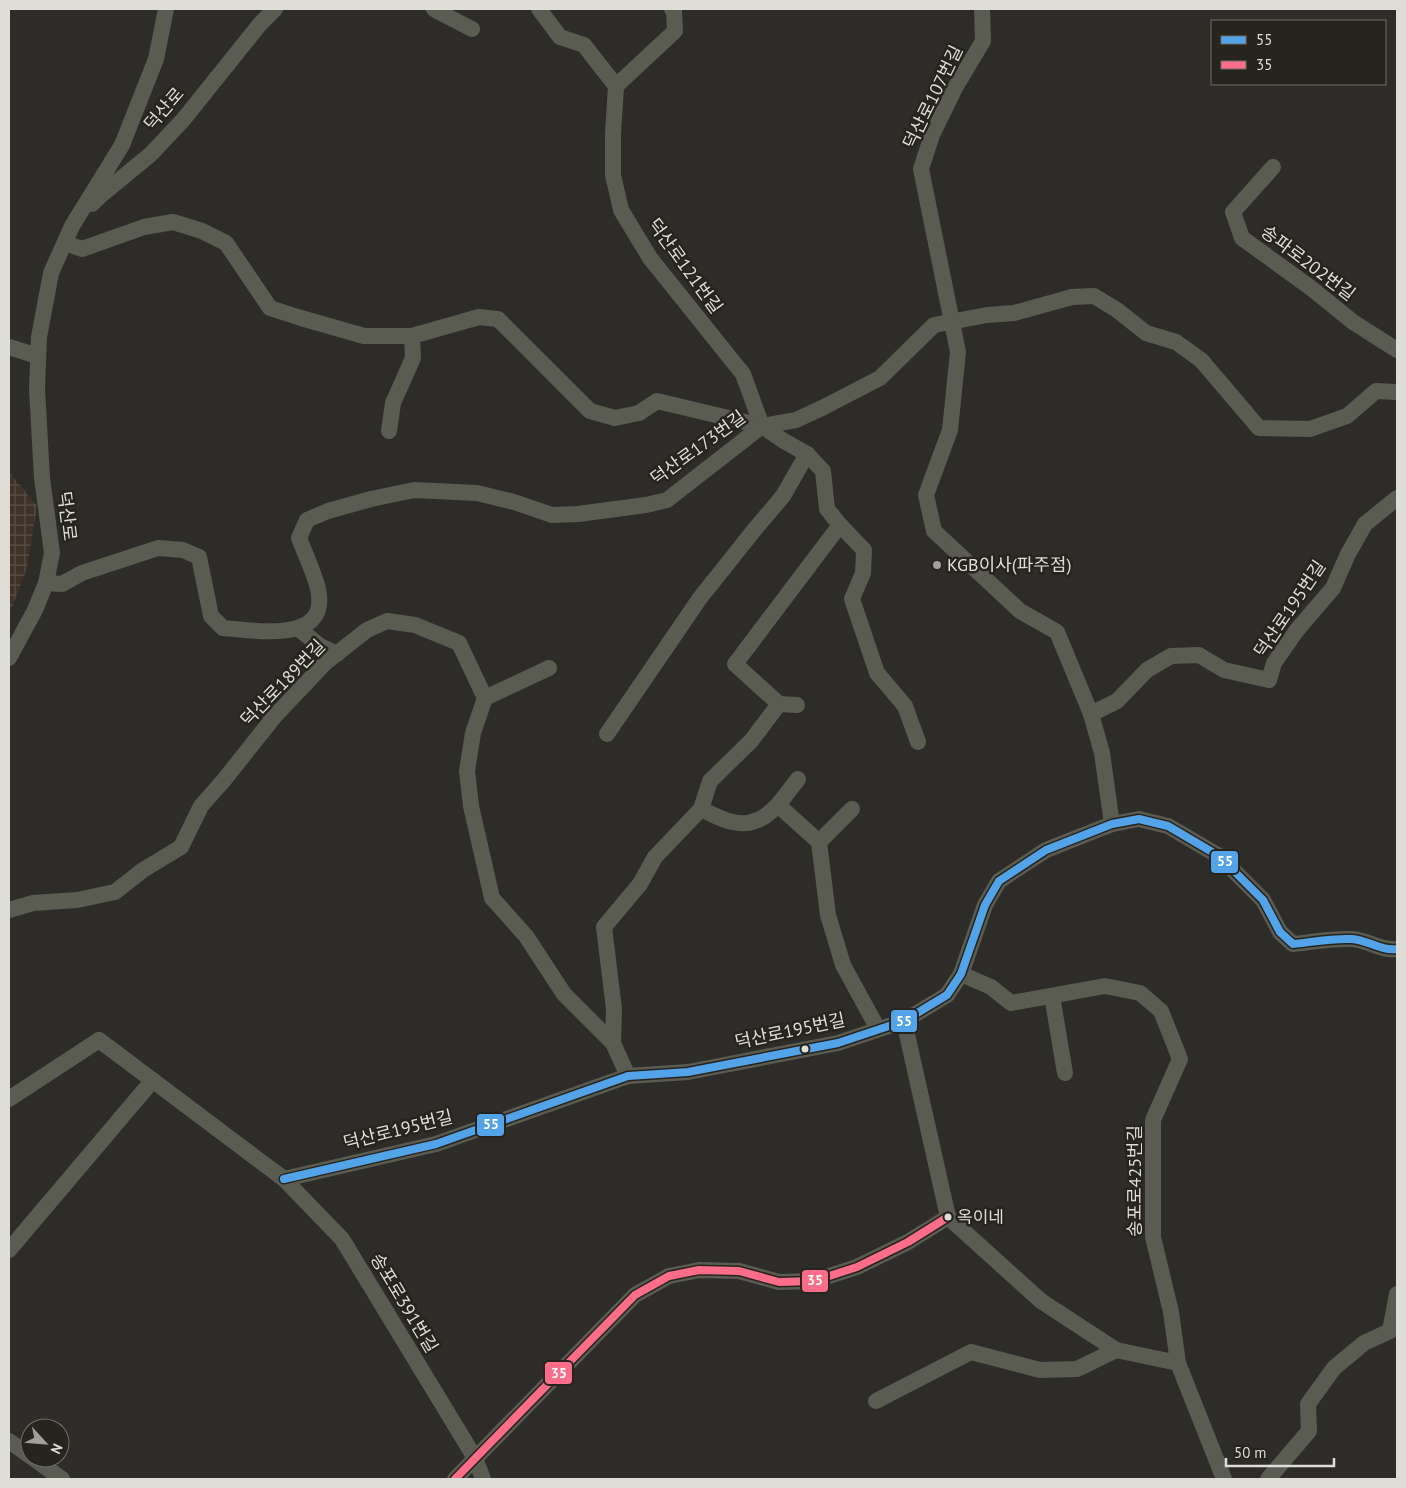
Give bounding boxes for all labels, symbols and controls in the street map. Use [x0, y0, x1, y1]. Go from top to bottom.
legend [1211, 20, 1386, 85]
text: 55 [1256, 30, 1272, 49]
street label: 덕산로107번길 [898, 41, 967, 152]
text: 35 [1256, 55, 1272, 74]
street label: 덕산로 [139, 82, 189, 135]
street label: 덕산로121번길 [643, 214, 728, 318]
street label: 송파로202번길 [1257, 220, 1360, 306]
street label: 덕산로173번길 [646, 405, 750, 490]
street label: 덕산로 [53, 490, 82, 542]
place label: KGB이사(파주점) [947, 553, 1072, 576]
street label: 덕산로195번길 [1249, 556, 1330, 662]
marker: KGB이사(파주점) [931, 559, 943, 571]
street label: 덕산로189번길 [235, 634, 330, 731]
line badge: 55 [1210, 850, 1239, 874]
text: 55 [1217, 852, 1233, 870]
street label: 덕산로195번길 [733, 1008, 847, 1053]
line badge: 55 [890, 1009, 918, 1033]
text: 55 [896, 1012, 912, 1030]
unlabelled marker [800, 1044, 810, 1054]
street label: 덕산로195번길 [341, 1105, 455, 1154]
line badge: 55 [476, 1113, 505, 1137]
text: 55 [483, 1115, 499, 1133]
street label: 송포로425번길 [1123, 1125, 1146, 1237]
place label: 옥이네 [957, 1206, 1004, 1228]
marker: 옥이네 [943, 1212, 953, 1222]
street label: 송포로391번길 [366, 1249, 443, 1357]
line badge: 35 [801, 1269, 829, 1293]
text: 35 [807, 1271, 823, 1289]
line badge: 35 [544, 1361, 573, 1385]
text: 35 [551, 1364, 567, 1382]
north arrow [20, 1418, 70, 1468]
scale bar [1226, 1436, 1334, 1468]
text: N [47, 1441, 67, 1457]
text: 50 m [1234, 1443, 1267, 1462]

